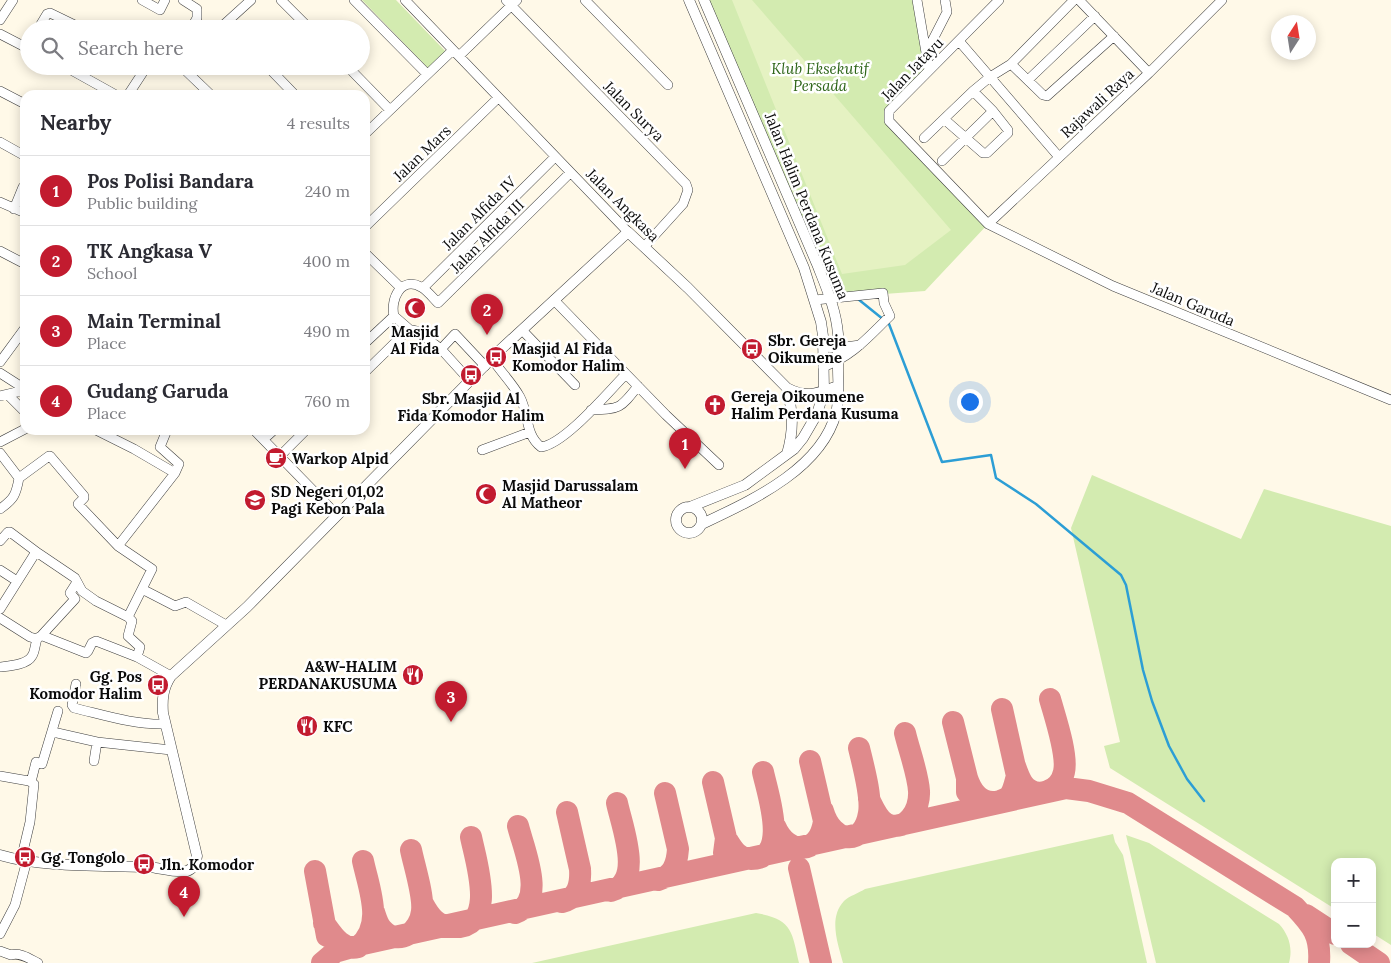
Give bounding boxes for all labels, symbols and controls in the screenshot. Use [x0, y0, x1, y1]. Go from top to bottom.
north arrow [1271, 15, 1316, 60]
search box [20, 20, 370, 75]
street label: Jalan Jatayu [876, 33, 947, 106]
icon: search [38, 34, 66, 62]
text: Search here [78, 36, 184, 60]
park label: Klub Eksekutif Persada [771, 59, 870, 95]
street label: Rajawali Raya [1056, 64, 1138, 142]
street label: Jalan Surya [599, 76, 668, 145]
text: Nearby [40, 109, 111, 136]
street label: Jalan Halim Perdana Kusuma [760, 109, 853, 303]
text: 4 results [287, 113, 350, 133]
street label: Jalan Mars [388, 121, 455, 186]
street label: Jalan Angkasa [582, 164, 664, 246]
text: Pos Polisi Bandara [87, 169, 254, 193]
street label: Jalan Alfida IV [438, 171, 521, 254]
text: 1 [53, 181, 59, 201]
text: 240 m [305, 181, 350, 201]
text: Public building [87, 193, 197, 213]
street label: Jalan Alfida III [445, 195, 528, 278]
text: TK Angkasa V [87, 239, 212, 263]
text: 2 [52, 251, 60, 271]
text: 400 m [303, 251, 350, 271]
text: School [87, 263, 137, 283]
street label: Jalan Garuda [1147, 277, 1238, 330]
pin: 2 [471, 294, 503, 335]
mosque icon: Masjid Al Fida [403, 296, 427, 320]
text: Main Terminal [87, 309, 221, 333]
text: 3 [52, 321, 60, 341]
text: 490 m [304, 321, 350, 341]
place label: Masjid Al Fida [391, 322, 440, 358]
place label: Sbr. Gereja Oikumene [768, 331, 847, 367]
text: Place [87, 333, 126, 353]
bus stop icon: Sbr. Gereja Oikumene [740, 337, 764, 361]
place label: Masjid Al Fida Komodor Halim [512, 339, 625, 375]
bus stop icon: Masjid Al Fida Komodor Halim [484, 345, 508, 369]
bus stop icon: Sbr. Masjid Al Fida Komodor Halim [459, 363, 483, 387]
text: Gudang Garuda [87, 379, 228, 403]
place label: Gereja Oikoumene Halim Perdana Kusuma [731, 387, 899, 423]
place label: Sbr. Masjid Al Fida Komodor Halim [398, 389, 545, 425]
your location [957, 389, 983, 415]
text: 4 [52, 391, 60, 411]
text: 760 m [305, 391, 350, 411]
church icon: Gereja Oikoumene Halim Perdana Kusuma [703, 393, 727, 417]
text: Place [87, 403, 126, 423]
pin: 1 [669, 428, 701, 469]
cafe icon: Warkop Alpid [264, 446, 288, 470]
place label: Warkop Alpid [292, 449, 389, 468]
place label: Masjid Darussalam Al Matheor [502, 476, 638, 512]
place label: SD Negeri 01,02 Pagi Kebon Pala [271, 482, 385, 518]
mosque icon: Masjid Darussalam Al Matheor [474, 482, 498, 506]
school or university icon: SD Negeri 01,02 Pagi Kebon Pala [243, 488, 267, 512]
place label: A&W-HALIM PERDANAKUSUMA [258, 657, 397, 693]
restaurant icon: A&W-HALIM PERDANAKUSUMA [401, 663, 425, 687]
place label: Gg. Pos Komodor Halim [29, 667, 142, 703]
bus stop icon: Gg. Pos Komodor Halim [146, 673, 170, 697]
pin: 3 [435, 681, 467, 722]
restaurant icon: KFC [295, 714, 319, 738]
place label: KFC [323, 717, 353, 736]
bus stop icon: Gg. Tongolo [13, 845, 37, 869]
place label: Gg. Tongolo [41, 848, 126, 867]
bus stop icon: Jln. Komodor [132, 852, 156, 876]
place label: Jln. Komodor [160, 855, 255, 874]
map controls [1331, 858, 1376, 948]
button: + [1331, 858, 1376, 903]
pin: 4 [168, 876, 200, 917]
button: − [1331, 903, 1376, 948]

